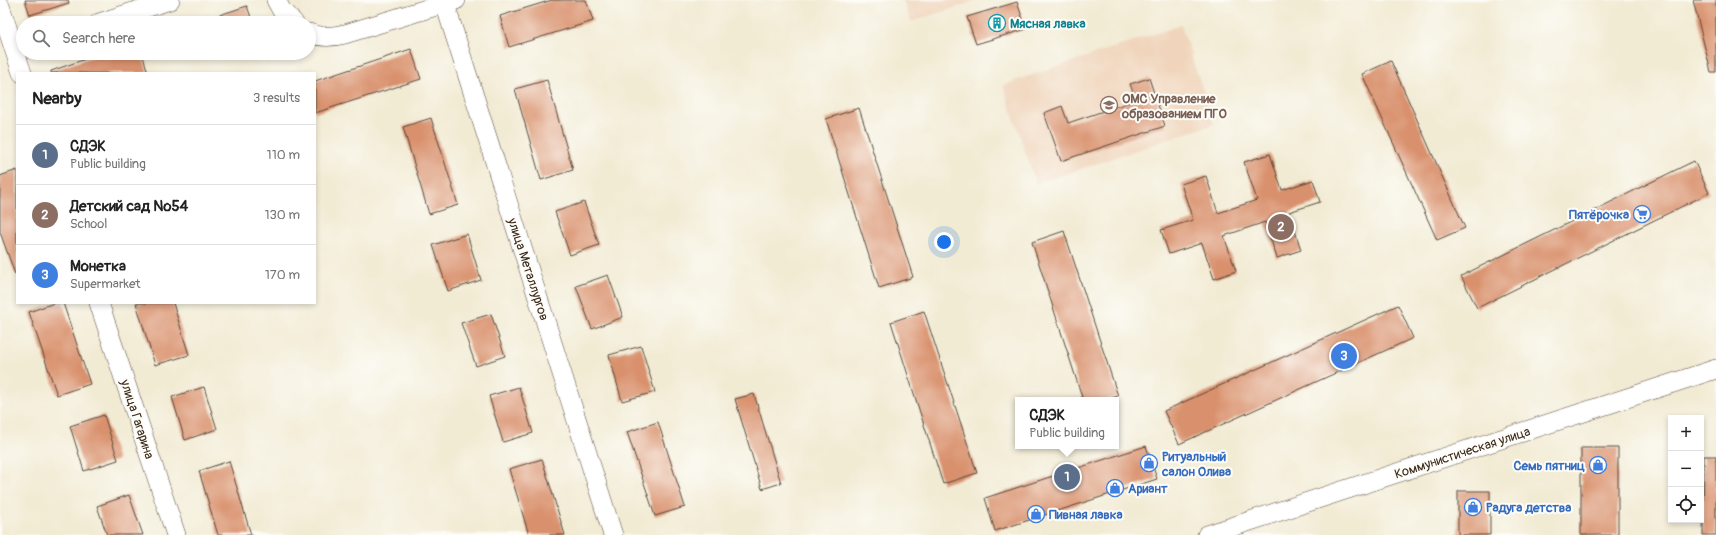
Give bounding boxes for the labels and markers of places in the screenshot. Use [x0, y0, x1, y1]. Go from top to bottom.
building icon: Мясная лавка [987, 13, 1007, 33]
place label: Мясная лавка [1010, 16, 1086, 32]
place label: ОМС Управление образованием ПГО [1121, 91, 1227, 122]
school or university icon: ОМС Управление образованием ПГО [1099, 95, 1119, 115]
supermarket icon: Пятёрочка [1632, 204, 1652, 224]
place label: Пятёрочка [1569, 207, 1629, 223]
pin: 2 [1268, 212, 1294, 242]
pin: 3 [1331, 341, 1357, 371]
place label: Ритуальный салон Олива [1161, 449, 1231, 480]
shop icon: Ритуальный салон Олива [1139, 453, 1159, 473]
shop icon: Семь пятниц [1588, 455, 1608, 475]
place label: Семь пятниц [1514, 458, 1585, 474]
pin: 1 [1054, 462, 1080, 492]
shop icon: Ариант [1105, 478, 1125, 498]
place label: Ариант [1128, 481, 1168, 497]
shop icon: Радуга детства [1463, 497, 1483, 517]
place label: Радуга детства [1486, 500, 1571, 516]
shop icon: Пивная лавка [1026, 504, 1046, 524]
place label: Пивная лавка [1049, 507, 1122, 523]

